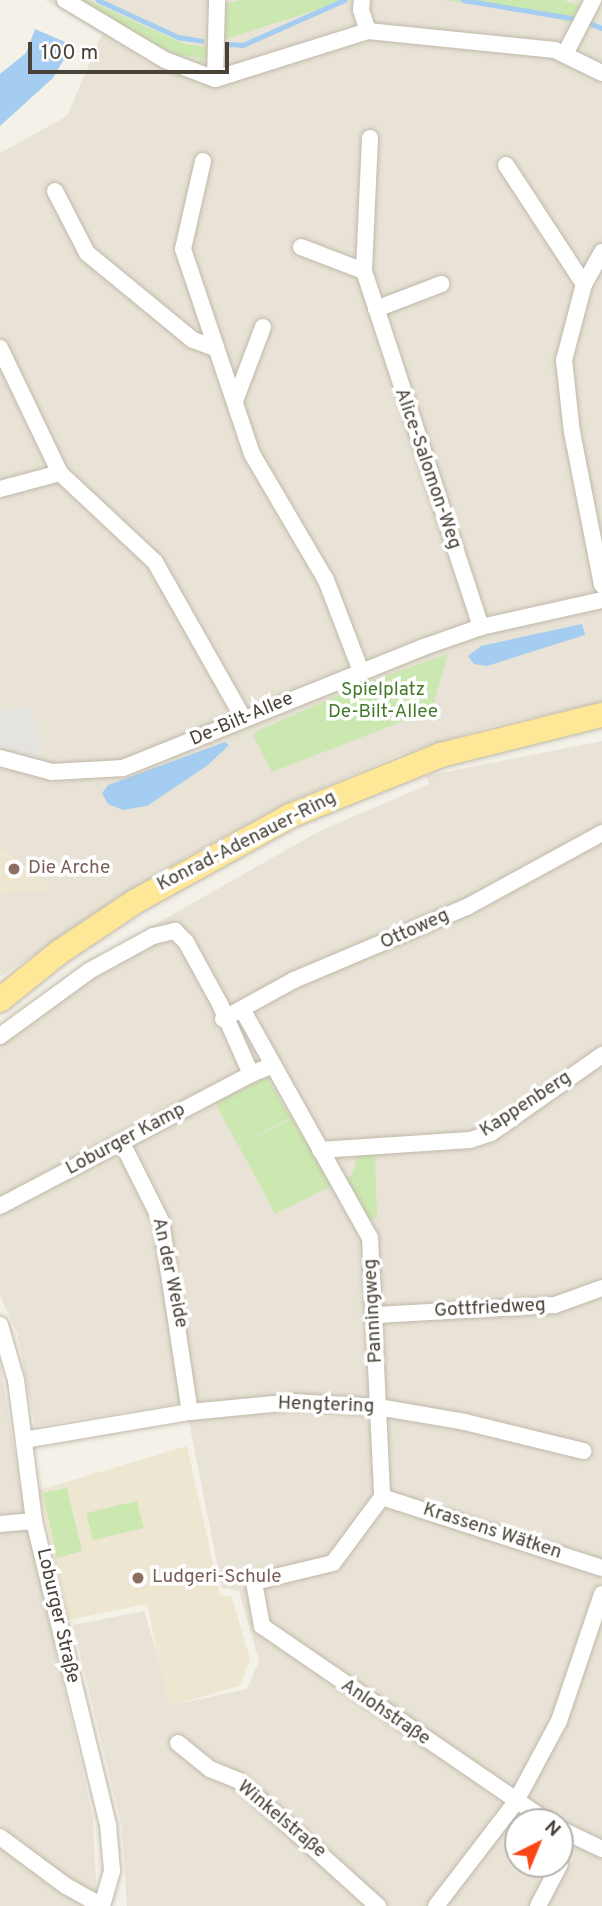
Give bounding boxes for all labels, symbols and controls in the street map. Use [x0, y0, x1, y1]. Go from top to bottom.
scale bar [32, 28, 233, 72]
text: 100 m [41, 40, 98, 67]
street label: Alice-Salomon-Weg [389, 386, 465, 552]
park label: Spielplatz De-Bilt-Allee [328, 680, 438, 724]
street label: De-Bilt-Allee [187, 688, 297, 752]
street label: Konrad-Adenauer-Ring [154, 787, 340, 897]
place label: Die Arche [28, 858, 111, 880]
marker: Die Arche [6, 861, 22, 877]
street label: Ottoweg [377, 905, 453, 955]
street label: Kappenberg [476, 1067, 576, 1143]
street label: Loburger Kamp [62, 1099, 190, 1181]
street label: An der Weide [146, 1216, 192, 1330]
street label: Panningweg [360, 1258, 388, 1364]
street label: Gottfriedweg [434, 1295, 546, 1323]
street label: Hengtering [277, 1393, 375, 1419]
street label: Krassens Wätken [420, 1499, 564, 1565]
street label: Loburger Straße [30, 1546, 84, 1686]
place label: Ludgeri-Schule [152, 1567, 282, 1589]
marker: Ludgeri-Schule [130, 1570, 146, 1586]
street label: Anlohstraße [336, 1675, 434, 1751]
street label: Winkelstraße [232, 1776, 330, 1864]
north arrow [504, 1808, 574, 1878]
text: N [539, 1816, 565, 1843]

